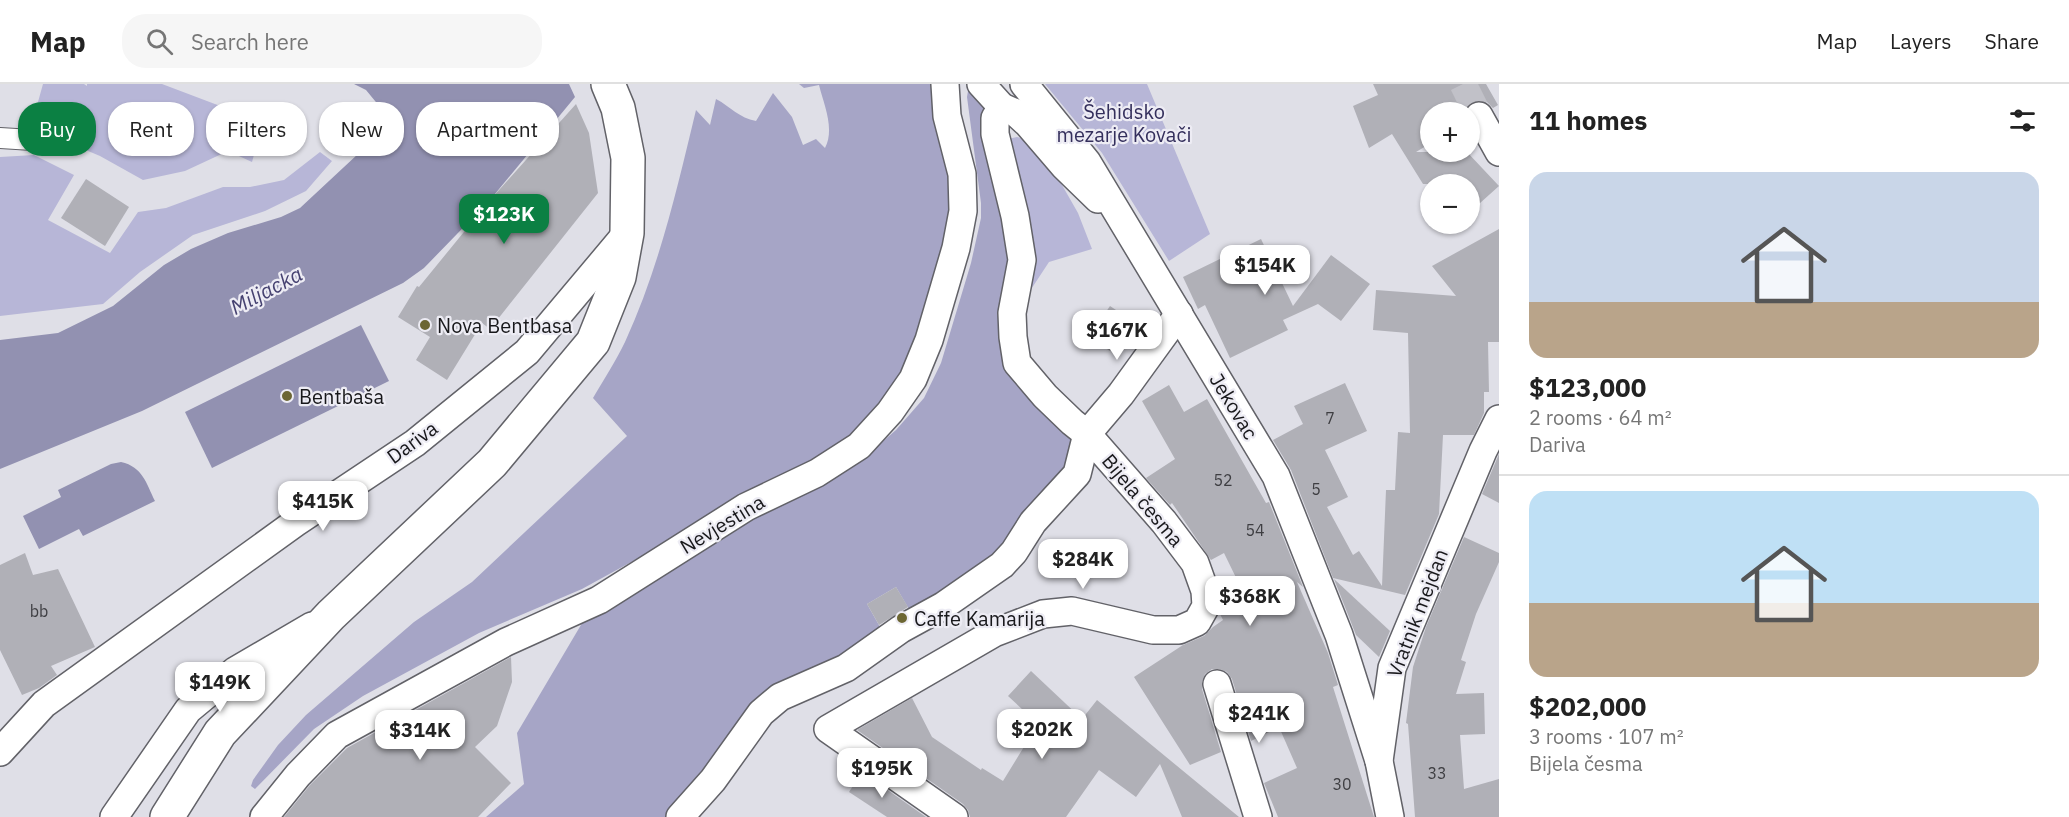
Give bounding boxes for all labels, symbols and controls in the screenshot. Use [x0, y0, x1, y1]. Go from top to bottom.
search box [122, 14, 542, 68]
text: Map [30, 23, 86, 60]
icon: search [143, 25, 176, 58]
text: Search here [191, 27, 309, 56]
text: Map [1817, 27, 1857, 55]
text: Layers [1890, 27, 1952, 55]
text: Share [1985, 27, 2039, 55]
park label: Šehidsko mezarje Kovači [1057, 98, 1191, 148]
chip: Buy [18, 102, 96, 156]
chip: Rent [108, 102, 194, 156]
chip: Filters [206, 102, 307, 156]
chip: New [319, 102, 404, 156]
chip: Apartment [416, 102, 559, 156]
map controls [1420, 102, 1480, 234]
button: + [1420, 102, 1480, 162]
text: 11 homes [1529, 103, 1647, 137]
icon: filters [2006, 104, 2039, 137]
button: − [1420, 174, 1480, 234]
pin: $123K [462, 194, 546, 245]
text: $123K [473, 200, 535, 227]
icon: home [1730, 211, 1838, 319]
pin: $154K [1223, 245, 1307, 296]
text: $154K [1234, 251, 1296, 278]
water label: Miljacka [225, 259, 307, 321]
pin: $167K [1075, 310, 1159, 361]
place label: Nova Bentbasa [437, 312, 573, 339]
text: $167K [1086, 316, 1148, 343]
marker: Nova Bentbasa [418, 318, 432, 332]
street label: Jekovac [1204, 368, 1264, 444]
text: $123,000 [1529, 370, 1646, 404]
place label: Bentbaša [299, 383, 384, 410]
marker: Bentbaša [280, 389, 294, 403]
text: 2 rooms · 64 m² [1529, 404, 1672, 431]
house number: 7 [1325, 408, 1335, 428]
street label: Dariva [381, 414, 443, 470]
text: Dariva [1529, 431, 1586, 458]
street label: Bijela česma [1096, 448, 1190, 552]
house number: 52 [1213, 470, 1233, 490]
house number: 5 [1311, 479, 1321, 499]
pin: $415K [281, 481, 365, 532]
text: $415K [292, 487, 354, 514]
street label: Nevjestina [675, 488, 770, 560]
house number: 54 [1245, 520, 1265, 540]
icon: home [1730, 530, 1838, 638]
pin: $284K [1041, 539, 1125, 590]
text: $284K [1052, 545, 1114, 572]
street label: Vratnik mejdan [1380, 545, 1454, 681]
pin: $368K [1208, 576, 1292, 627]
text: $368K [1219, 582, 1281, 609]
house number: bb [30, 601, 48, 621]
place label: Caffe Kamarija [914, 605, 1045, 632]
marker: Caffe Kamarija [895, 611, 909, 625]
pin: $149K [178, 662, 262, 713]
text: $149K [189, 668, 251, 695]
text: $202,000 [1529, 689, 1646, 723]
pin: $241K [1217, 693, 1301, 744]
text: $241K [1228, 699, 1290, 726]
pin: $202K [1000, 709, 1084, 760]
pin: $314K [378, 710, 462, 761]
text: $202K [1011, 715, 1073, 742]
text: $314K [389, 716, 451, 743]
text: 3 rooms · 107 m² [1529, 723, 1684, 750]
pin: $195K [840, 748, 924, 799]
text: Bijela česma [1529, 750, 1643, 777]
text: $195K [851, 754, 913, 781]
house number: 33 [1427, 763, 1447, 783]
house number: 30 [1332, 774, 1352, 794]

